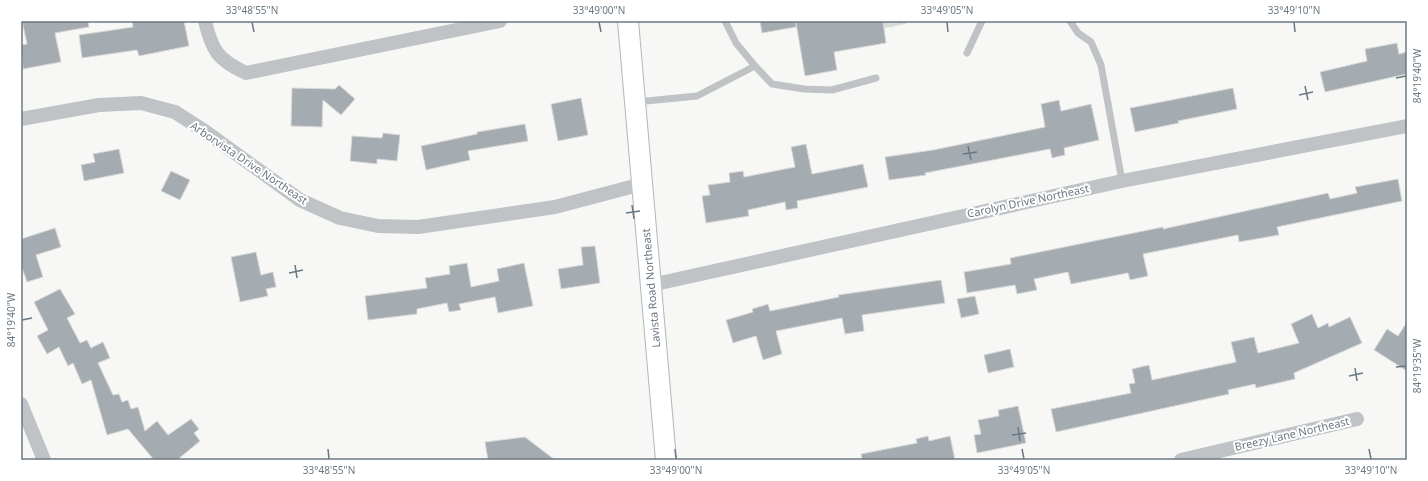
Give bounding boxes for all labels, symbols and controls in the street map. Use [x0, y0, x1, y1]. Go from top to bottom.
text: 33°48'55"N [226, 3, 278, 17]
text: 33°49'00"N [573, 3, 625, 17]
text: 33°49'05"N [921, 3, 973, 17]
text: 33°49'10"N [1268, 3, 1320, 17]
text: 84°19'40"W [1410, 48, 1424, 103]
street label: Arborvista Drive Northeast [188, 118, 311, 207]
street label: Carolyn Drive Northeast [966, 180, 1090, 221]
street label: Lavista Road Northeast [638, 228, 663, 348]
text: 84°19'40"W [4, 292, 18, 347]
text: 84°19'35"W [1410, 338, 1424, 393]
street label: Breezy Lane Northeast [1233, 413, 1351, 454]
text: 33°48'55"N [303, 463, 355, 477]
text: 33°49'00"N [650, 463, 702, 477]
text: 33°49'05"N [998, 463, 1050, 477]
text: 33°49'10"N [1345, 463, 1397, 477]

